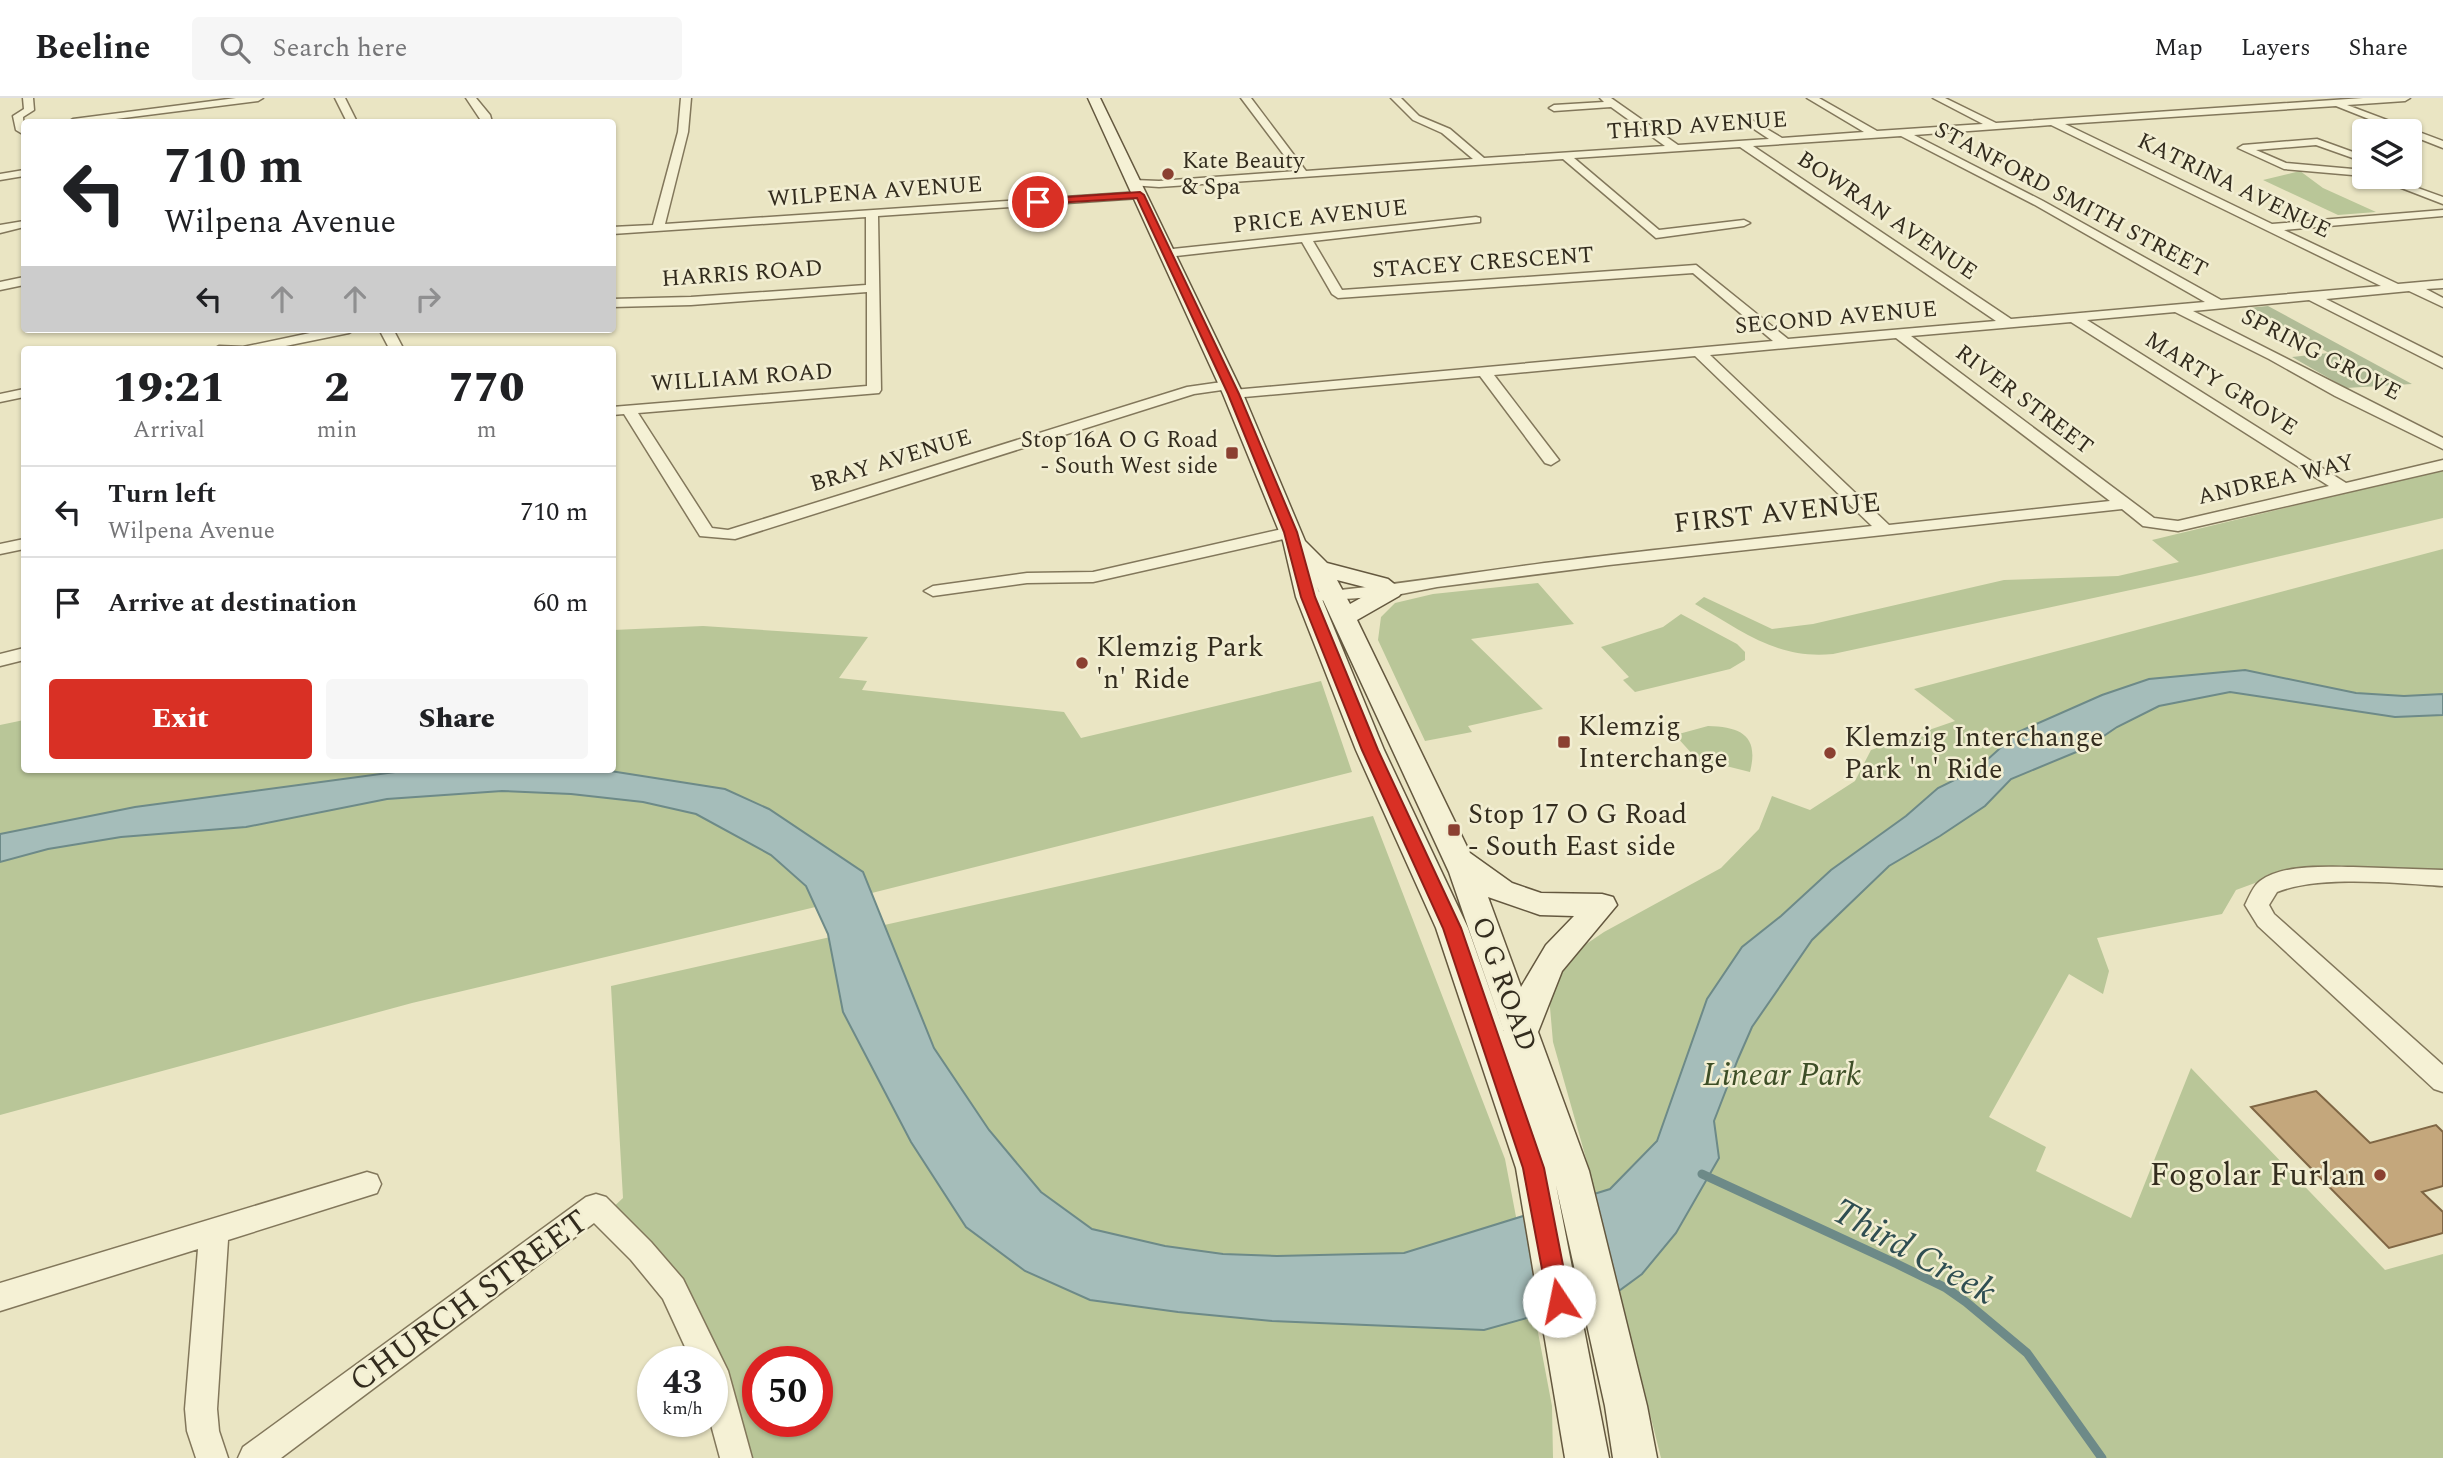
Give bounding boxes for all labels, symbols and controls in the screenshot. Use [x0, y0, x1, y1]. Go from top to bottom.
search box [192, 17, 682, 80]
text: Beeline [35, 23, 150, 73]
text: Search here [272, 28, 407, 68]
icon: search [216, 29, 254, 67]
text: Map [2154, 30, 2203, 66]
text: Layers [2241, 30, 2311, 66]
text: Share [2349, 30, 2408, 66]
street label: THIRD AVENUE [1606, 102, 1788, 150]
street label: STANFORD SMITH STREET [1928, 113, 2214, 287]
map controls [2352, 119, 2422, 189]
button: layers [2352, 119, 2422, 189]
street label: KATRINA AVENUE [2131, 124, 2337, 248]
text: 710 m [164, 130, 303, 205]
street label: BOWRAN AVENUE [1790, 142, 1984, 290]
place label: Kate Beauty & Spa [1182, 144, 1305, 205]
icon: left [49, 147, 140, 238]
marker: Kate Beauty & Spa [1160, 166, 1176, 182]
street label: WILPENA AVENUE [766, 167, 984, 217]
pin [1008, 172, 1068, 232]
icon: arrive [1019, 183, 1057, 221]
street label: PRICE AVENUE [1231, 190, 1409, 244]
text: Wilpena Avenue [164, 198, 396, 247]
street label: STACEY CRESCENT [1371, 238, 1595, 288]
street label: HARRIS ROAD [660, 251, 824, 297]
icon: left [190, 280, 228, 318]
icon: ahead [263, 280, 301, 318]
icon: ahead [336, 280, 374, 318]
icon: right [409, 280, 447, 318]
street label: SECOND AVENUE [1733, 292, 1939, 344]
street label: SPRING GROVE [2235, 300, 2407, 410]
street label: MARTY GROVE [2138, 323, 2304, 445]
street label: RIVER STREET [1947, 336, 2101, 464]
street label: WILLIAM ROAD [650, 354, 834, 402]
text: 19:21 [113, 357, 225, 420]
text: 2 [324, 357, 350, 420]
text: 770 [449, 357, 524, 420]
text: Arrival [133, 413, 205, 448]
text: min [317, 413, 357, 448]
text: m [477, 413, 496, 448]
street label: BRAY AVENUE [806, 420, 976, 502]
place label: Stop 16A O G Road - South West side [1021, 423, 1218, 484]
marker: Stop 16A O G Road - South West side [1224, 445, 1240, 461]
street label: ANDREA WAY [2194, 445, 2358, 515]
text: Turn left [108, 474, 216, 514]
street label: FIRST AVENUE [1671, 481, 1883, 545]
text: 710 m [520, 492, 588, 532]
icon: left [49, 493, 87, 531]
text: Wilpena Avenue [108, 514, 275, 549]
text: Arrive at destination [108, 583, 357, 623]
text: 60 m [533, 583, 588, 623]
icon: arrive [49, 584, 87, 622]
place label: Klemzig Park 'n' Ride [1096, 626, 1264, 701]
marker: Klemzig Park 'n' Ride [1074, 655, 1090, 671]
button: Exit [49, 679, 312, 759]
button: Share [326, 679, 588, 759]
place label: Klemzig Interchange [1578, 705, 1728, 780]
place label: Klemzig Interchange Park 'n' Ride [1844, 716, 2104, 791]
marker: Klemzig Interchange [1556, 734, 1572, 750]
marker: Klemzig Interchange Park 'n' Ride [1822, 745, 1838, 761]
place label: Stop 17 O G Road - South East side [1468, 793, 1687, 868]
marker: Stop 17 O G Road - South East side [1446, 822, 1462, 838]
street label: O G ROAD [1460, 910, 1548, 1058]
park label: Linear Park [1702, 1050, 1862, 1100]
place label: Fogolar Furlan [2150, 1150, 2366, 1200]
marker: Fogolar Furlan [2372, 1167, 2388, 1183]
water label: Third Creek [1822, 1184, 2006, 1320]
street label: CHURCH STREET [339, 1197, 599, 1405]
position arrow [1522, 1264, 1596, 1338]
speed limit sign: 50 [742, 1346, 833, 1437]
text: 43 [663, 1356, 702, 1409]
text: km/h [662, 1395, 703, 1422]

